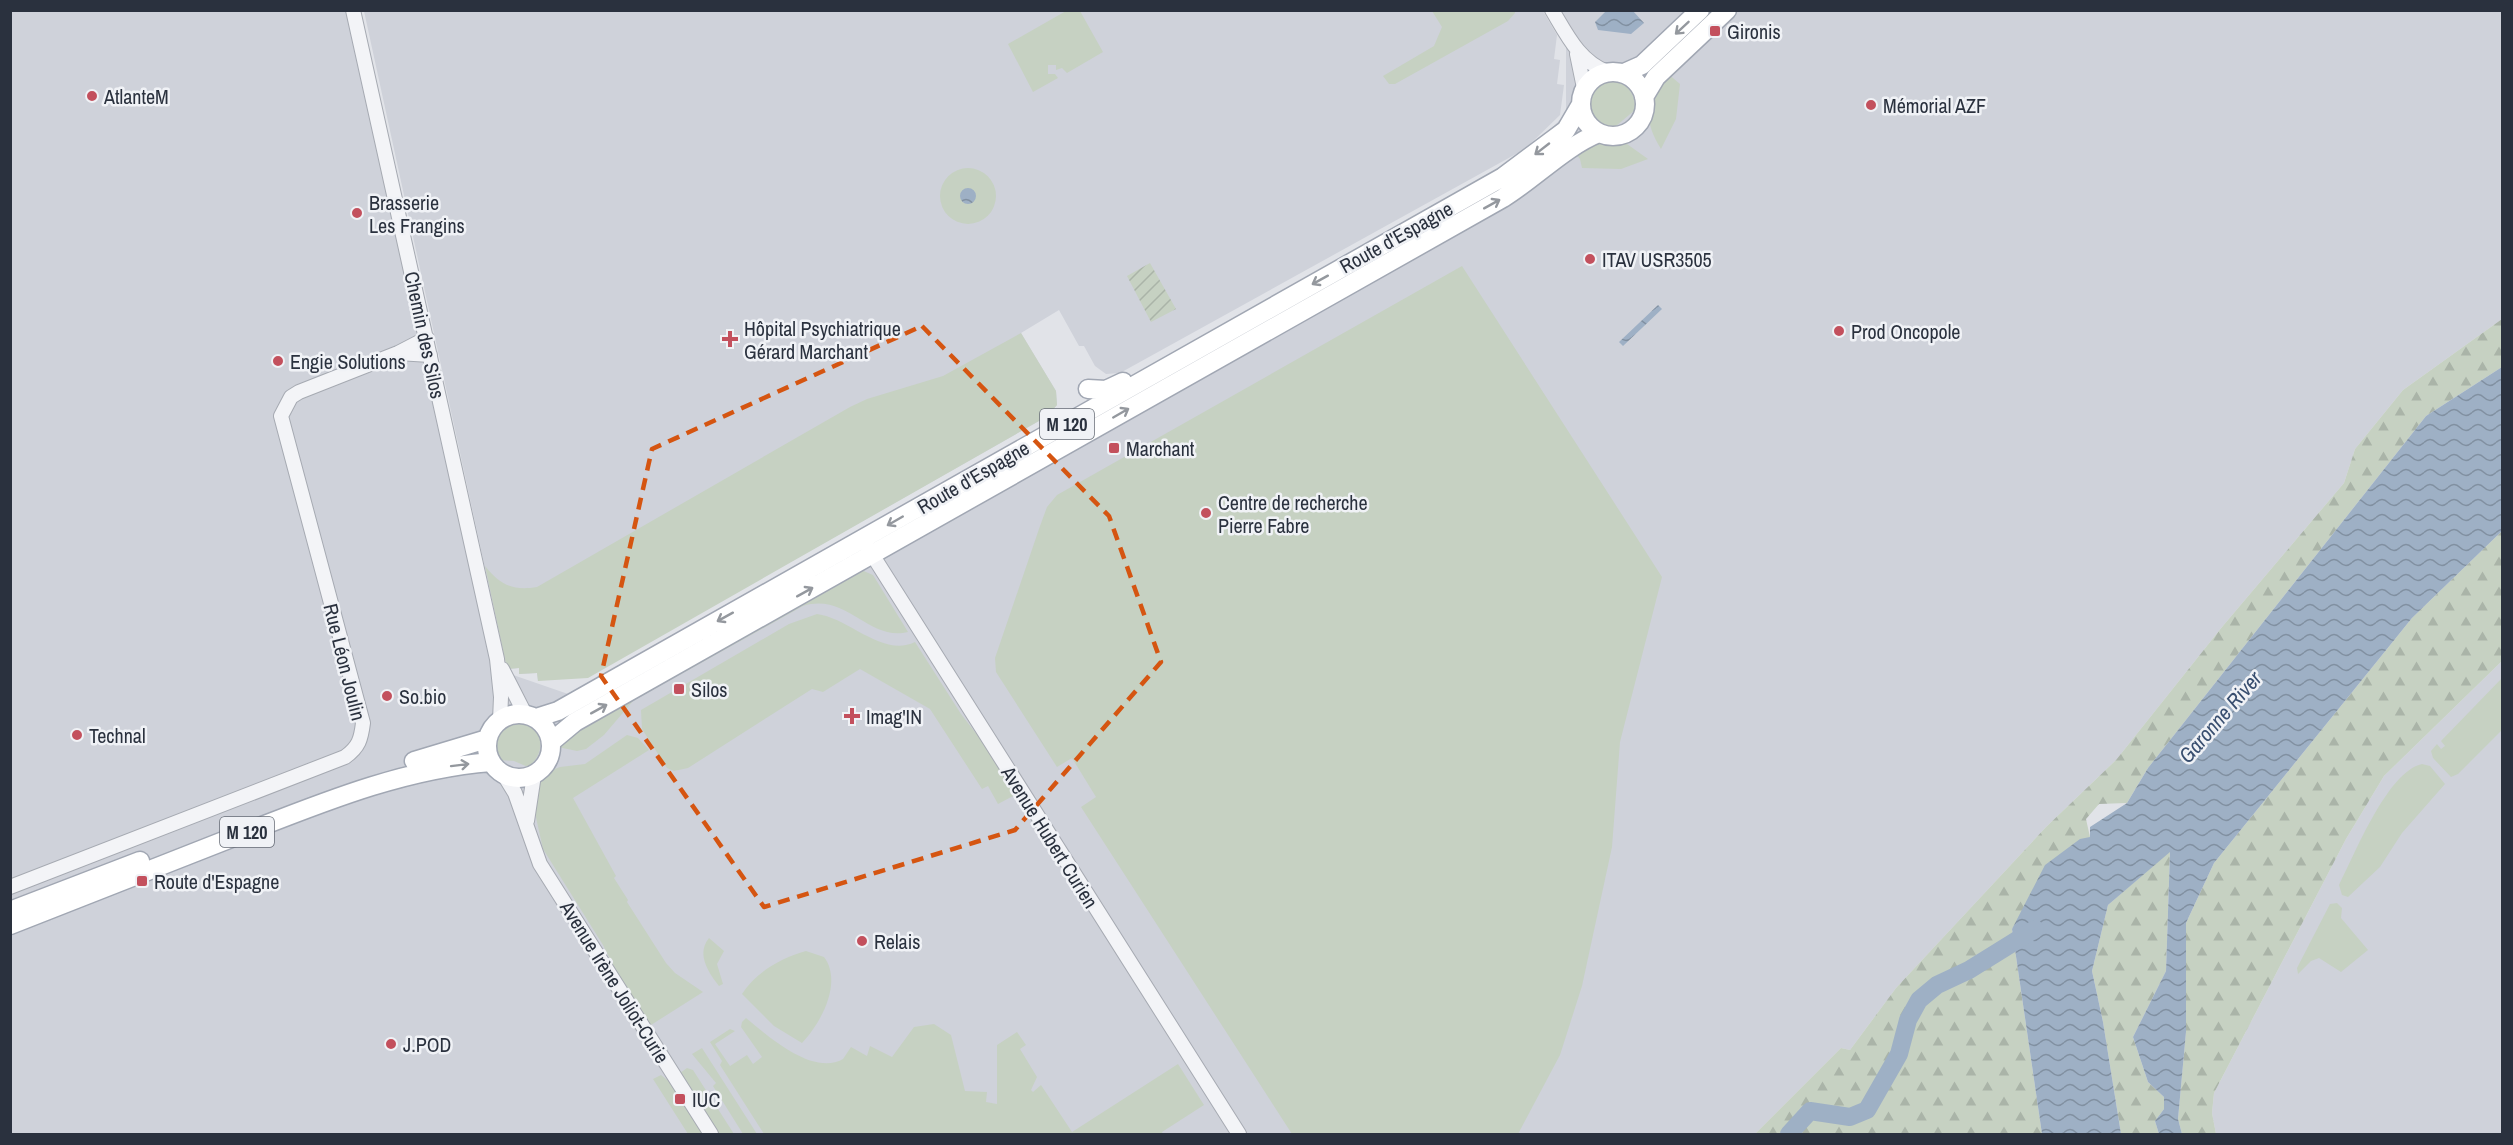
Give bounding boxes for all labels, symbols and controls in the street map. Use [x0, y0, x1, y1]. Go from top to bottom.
place label: Gironis [1727, 18, 1781, 45]
one-way arrow [1675, 21, 1690, 35]
marker: Gironis [1708, 24, 1722, 38]
place label: AtlanteM [103, 83, 169, 110]
marker: AtlanteM [85, 89, 99, 103]
place label: Mémorial AZF [1883, 92, 1986, 119]
marker: Mémorial AZF [1864, 98, 1878, 112]
one-way arrow [1534, 142, 1550, 155]
place label: Brasserie Les Frangins [369, 189, 465, 239]
street label: Route d'Espagne [1335, 195, 1457, 279]
one-way arrow [1483, 198, 1500, 210]
marker: Brasserie Les Frangins [350, 206, 364, 220]
place label: ITAV USR3505 [1602, 246, 1712, 273]
marker: ITAV USR3505 [1583, 252, 1597, 266]
street label: Chemin des Silos [398, 269, 452, 401]
one-way arrow [1312, 274, 1329, 286]
place label: Hôpital Psychiatrique Gérard Marchant [744, 315, 901, 365]
place label: Prod Oncopole [1851, 318, 1960, 345]
marker: Prod Oncopole [1832, 324, 1846, 338]
marker: Hôpital Psychiatrique Gérard Marchant [721, 330, 739, 348]
place label: Engie Solutions [290, 348, 406, 375]
marker: Engie Solutions [271, 354, 285, 368]
one-way arrow [1112, 407, 1129, 419]
road number: M 120 [1040, 409, 1094, 439]
street label: Route d'Espagne [912, 434, 1034, 520]
place label: Marchant [1126, 435, 1195, 462]
marker: Marchant [1107, 441, 1121, 455]
place label: Centre de recherche Pierre Fabre [1218, 489, 1368, 539]
marker: Centre de recherche Pierre Fabre [1199, 506, 1213, 520]
one-way arrow [887, 515, 904, 527]
one-way arrow [796, 586, 813, 598]
street label: Rue Léon Joulin [317, 601, 373, 723]
one-way arrow [717, 611, 734, 623]
water label: Garonne River [2172, 664, 2269, 769]
place label: Silos [691, 676, 727, 703]
marker: Silos [672, 682, 686, 696]
place label: So.bio [399, 683, 446, 710]
marker: So.bio [380, 689, 394, 703]
one-way arrow [590, 703, 607, 715]
place label: Imag'IN [866, 703, 922, 730]
marker: Imag'IN [843, 707, 861, 725]
place label: Technal [89, 722, 146, 749]
marker: Technal [70, 728, 84, 742]
one-way arrow [450, 759, 470, 770]
street label: Avenue Hubert Curien [995, 760, 1105, 913]
road number: M 120 [220, 817, 274, 847]
place label: Route d'Espagne [154, 868, 279, 895]
marker: Route d'Espagne [135, 874, 149, 888]
street label: Avenue Irène Joliot-Curie [554, 895, 676, 1068]
place label: Relais [874, 928, 920, 955]
marker: Relais [855, 934, 869, 948]
place label: J.POD [403, 1031, 451, 1058]
marker: J.POD [384, 1037, 398, 1051]
place label: IUC [692, 1086, 720, 1113]
marker: IUC [673, 1092, 687, 1106]

